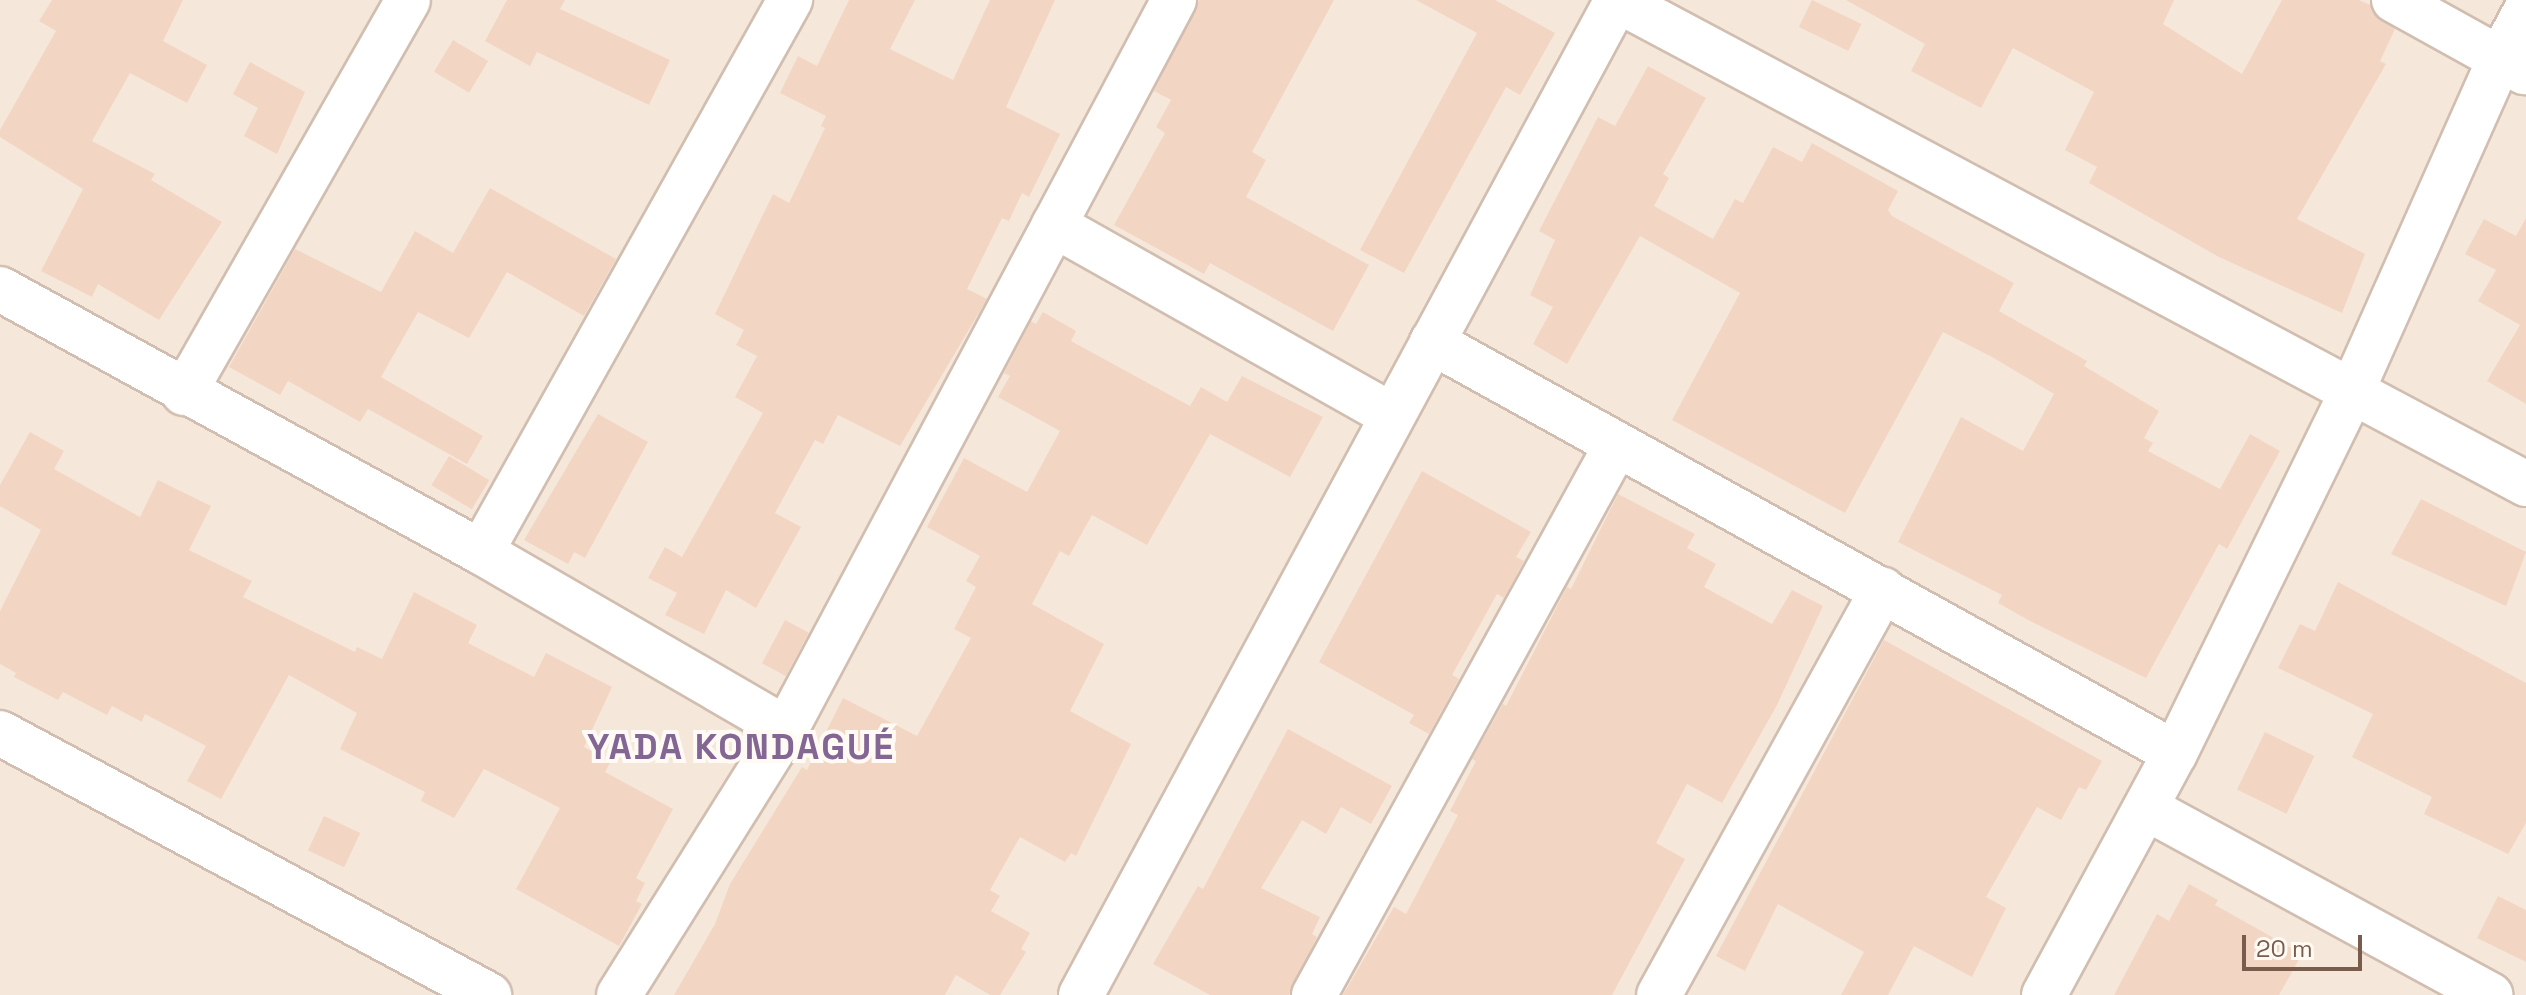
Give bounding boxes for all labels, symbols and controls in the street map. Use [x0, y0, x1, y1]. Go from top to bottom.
district label: YADA KONDAGUÉ [587, 726, 895, 770]
scale bar [2246, 919, 2366, 969]
text: 20 m [2256, 933, 2313, 964]

